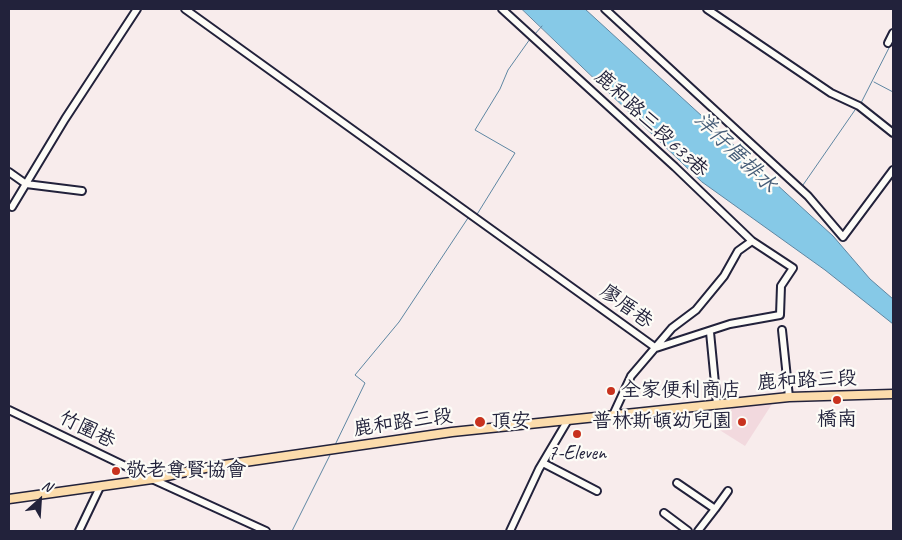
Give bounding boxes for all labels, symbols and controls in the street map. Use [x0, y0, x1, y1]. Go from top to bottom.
street label: 鹿和路三段633巷 [589, 65, 713, 183]
water label: 洋仔厝排水 [688, 107, 782, 199]
street label: 廖厝巷 [595, 280, 657, 334]
street label: 鹿和路三段 [756, 366, 858, 396]
place label: 全家便利商店 [621, 379, 741, 403]
marker: 全家便利商店 [605, 385, 617, 397]
marker: 橋南 [831, 394, 843, 406]
street label: 鹿和路三段 [352, 404, 454, 442]
street label: 竹圍巷 [55, 406, 119, 454]
place label: 橋南 [817, 408, 857, 432]
place label: 頂安 [491, 410, 531, 434]
place label: 普林斯頓幼兒園 [592, 410, 732, 434]
marker: 頂安 [473, 415, 487, 429]
marker: 普林斯頓幼兒園 [736, 416, 748, 428]
marker: 7-Eleven [571, 428, 583, 440]
place label: 7-Eleven [548, 442, 606, 466]
place label: 敬老尊賢協會 [126, 459, 246, 483]
marker: 敬老尊賢協會 [110, 465, 122, 477]
north arrow [15, 475, 65, 525]
text: N [39, 477, 54, 496]

